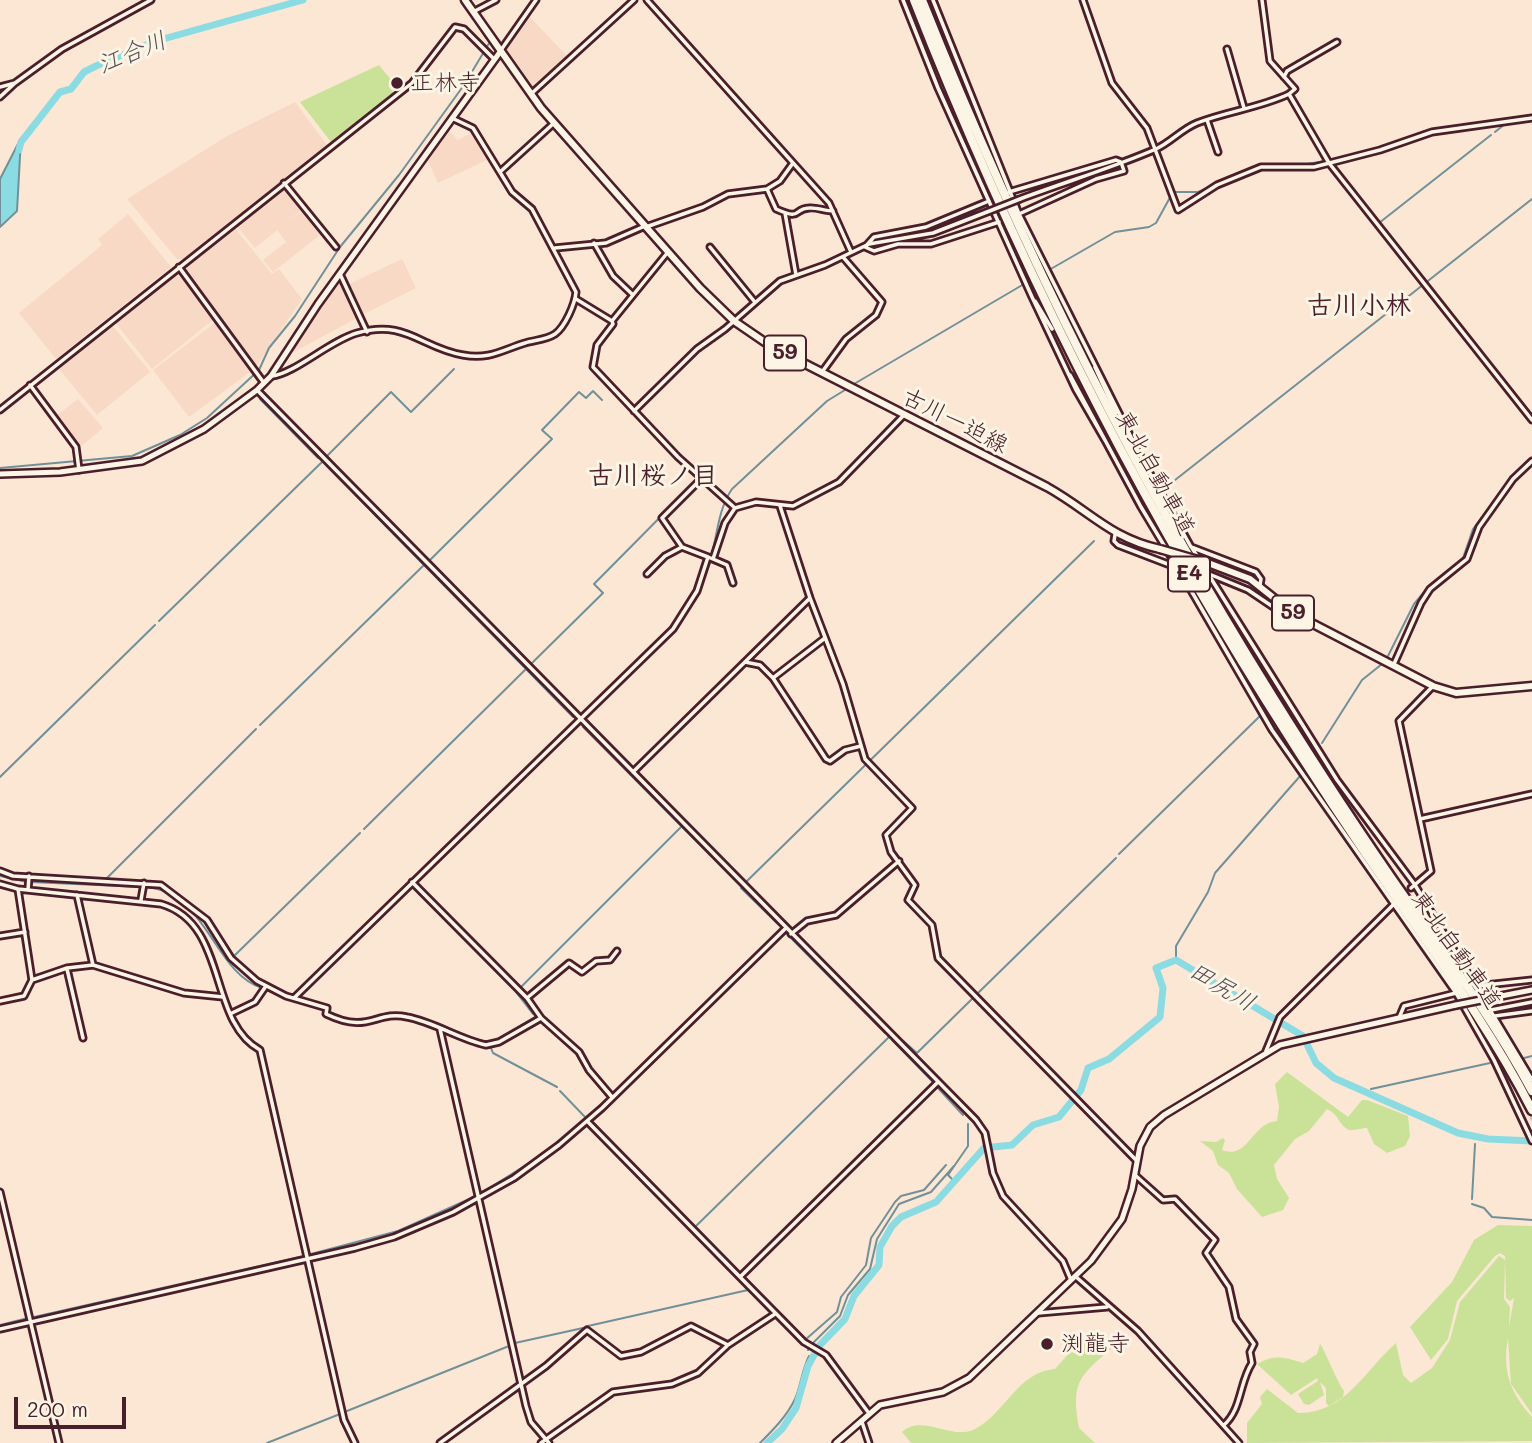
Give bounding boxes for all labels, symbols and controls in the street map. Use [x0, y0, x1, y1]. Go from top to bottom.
water label: 江合川 [93, 26, 171, 80]
place label: 正林寺 [411, 69, 480, 97]
marker: 正林寺 [389, 75, 405, 91]
district label: 古川小林 [1307, 290, 1411, 322]
road number: 59 [764, 336, 806, 370]
street label: 古川一迫線 [898, 383, 1012, 459]
street label: 東北自動車道 [1109, 406, 1201, 540]
district label: 古川桜ノ目 [588, 460, 718, 492]
road number: E4 [1168, 556, 1210, 592]
road number: 59 [1272, 596, 1314, 630]
street label: 東北自動車道 [1405, 886, 1507, 1014]
water label: 田尻川 [1184, 956, 1260, 1018]
place label: 渕龍寺 [1061, 1330, 1130, 1358]
marker: 渕龍寺 [1039, 1336, 1055, 1352]
scale bar [18, 1384, 130, 1428]
text: 200 m [27, 1395, 88, 1422]

